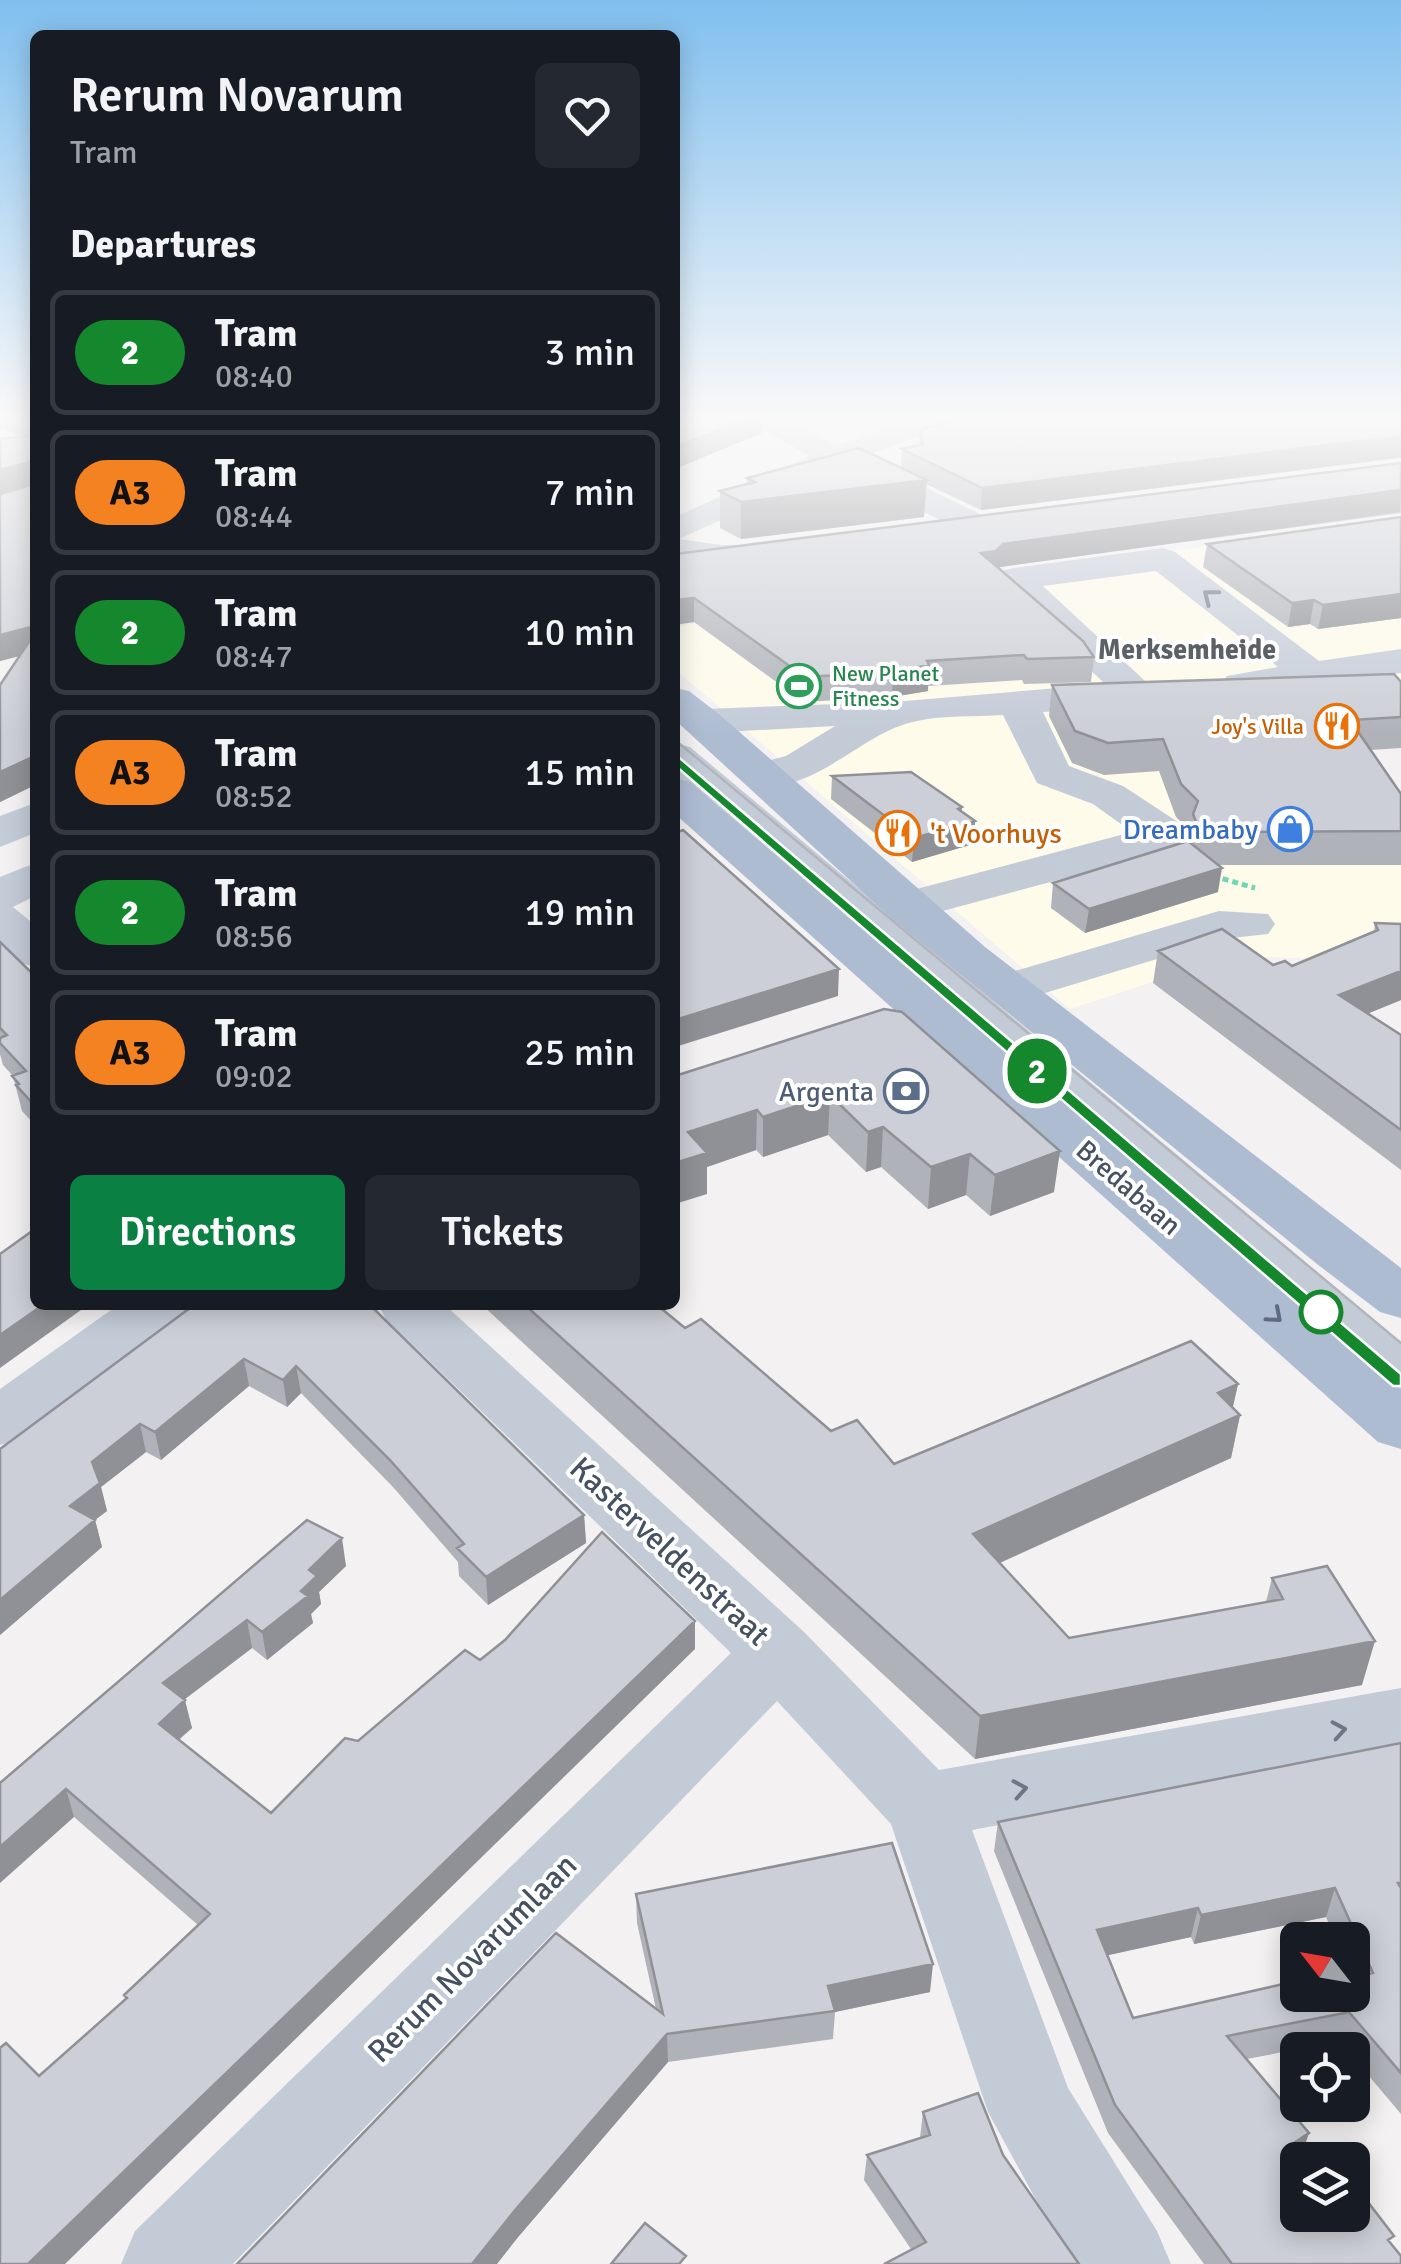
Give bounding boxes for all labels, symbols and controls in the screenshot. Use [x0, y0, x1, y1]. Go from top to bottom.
button: heart [535, 63, 640, 168]
text: Rerum Novarum [70, 66, 404, 125]
text: Tram [70, 133, 137, 172]
text: Departures [70, 221, 256, 268]
text: Tram [215, 310, 298, 357]
text: 3 min [545, 329, 635, 376]
text: 2 [121, 331, 139, 374]
text: 08:40 [215, 357, 293, 396]
text: Tram [215, 450, 298, 497]
text: 7 min [545, 469, 635, 516]
text: A3 [109, 471, 151, 514]
text: 08:44 [215, 497, 293, 536]
text: Tram [215, 590, 298, 637]
one-way arrow [1203, 590, 1221, 608]
text: 10 min [524, 609, 635, 656]
text: 2 [121, 611, 139, 654]
district label: Merksemheide [1098, 633, 1276, 667]
text: 08:47 [215, 637, 293, 676]
place label: New Planet Fitness [832, 660, 940, 712]
sports icon: New Planet Fitness [776, 663, 822, 709]
restaurant icon: Joy's Villa [1314, 703, 1360, 749]
place label: Joy's Villa [1211, 713, 1304, 740]
text: Tram [215, 730, 298, 777]
text: 15 min [524, 749, 635, 796]
text: A3 [109, 751, 151, 794]
text: 08:52 [215, 777, 293, 816]
shop icon: Dreambaby [1267, 806, 1313, 852]
restaurant icon: 't Voorhuys [875, 810, 921, 856]
place label: Dreambaby [1123, 813, 1258, 847]
place label: 't Voorhuys [930, 817, 1062, 851]
text: Tram [215, 870, 298, 917]
text: 19 min [524, 889, 635, 936]
text: 2 [121, 891, 139, 934]
text: 08:56 [215, 917, 293, 956]
text: Tram [215, 1010, 298, 1057]
text: 25 min [524, 1029, 635, 1076]
text: A3 [109, 1031, 151, 1074]
line badge: 2 [1004, 1038, 1070, 1104]
text: 2 [1028, 1050, 1046, 1093]
text: 09:02 [215, 1057, 293, 1096]
bank icon: Argenta [883, 1068, 929, 1114]
place label: Argenta [779, 1075, 874, 1109]
street label: Bredabaan [1069, 1133, 1188, 1243]
button: Directions [70, 1175, 345, 1290]
button: Tickets [365, 1175, 640, 1290]
unlabelled marker [1300, 1291, 1342, 1333]
one-way arrow [1263, 1305, 1282, 1323]
street label: Kasterveldenstraat [562, 1449, 778, 1654]
one-way arrow [1331, 1720, 1348, 1741]
one-way arrow [1011, 1779, 1028, 1800]
street label: Rerum Novarumlaan [360, 1846, 585, 2071]
north arrow [1280, 1922, 1370, 2012]
map controls [1280, 1922, 1370, 2232]
button: locate [1280, 2032, 1370, 2122]
button: layers [1280, 2142, 1370, 2232]

